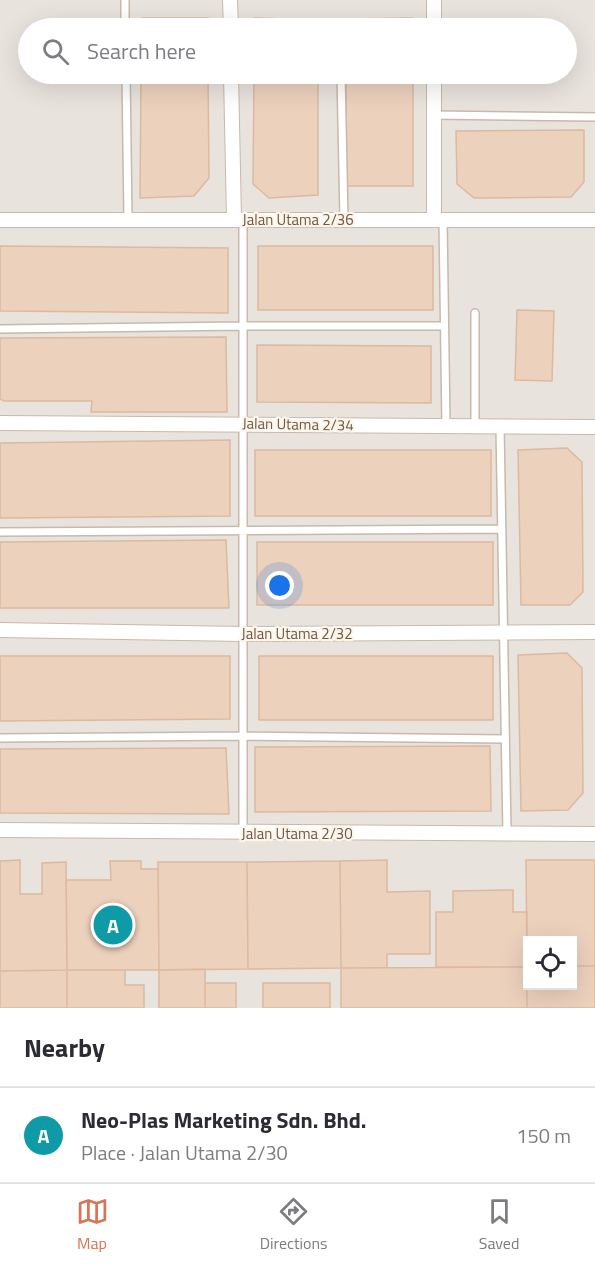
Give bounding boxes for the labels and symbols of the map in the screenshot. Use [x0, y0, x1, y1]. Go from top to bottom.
street label: Jalan Utama 2/36 [242, 208, 354, 231]
street label: Jalan Utama 2/34 [242, 412, 354, 436]
your location [265, 571, 294, 600]
street label: Jalan Utama 2/32 [241, 622, 353, 645]
street label: Jalan Utama 2/30 [241, 822, 353, 845]
pin: A [94, 902, 132, 948]

